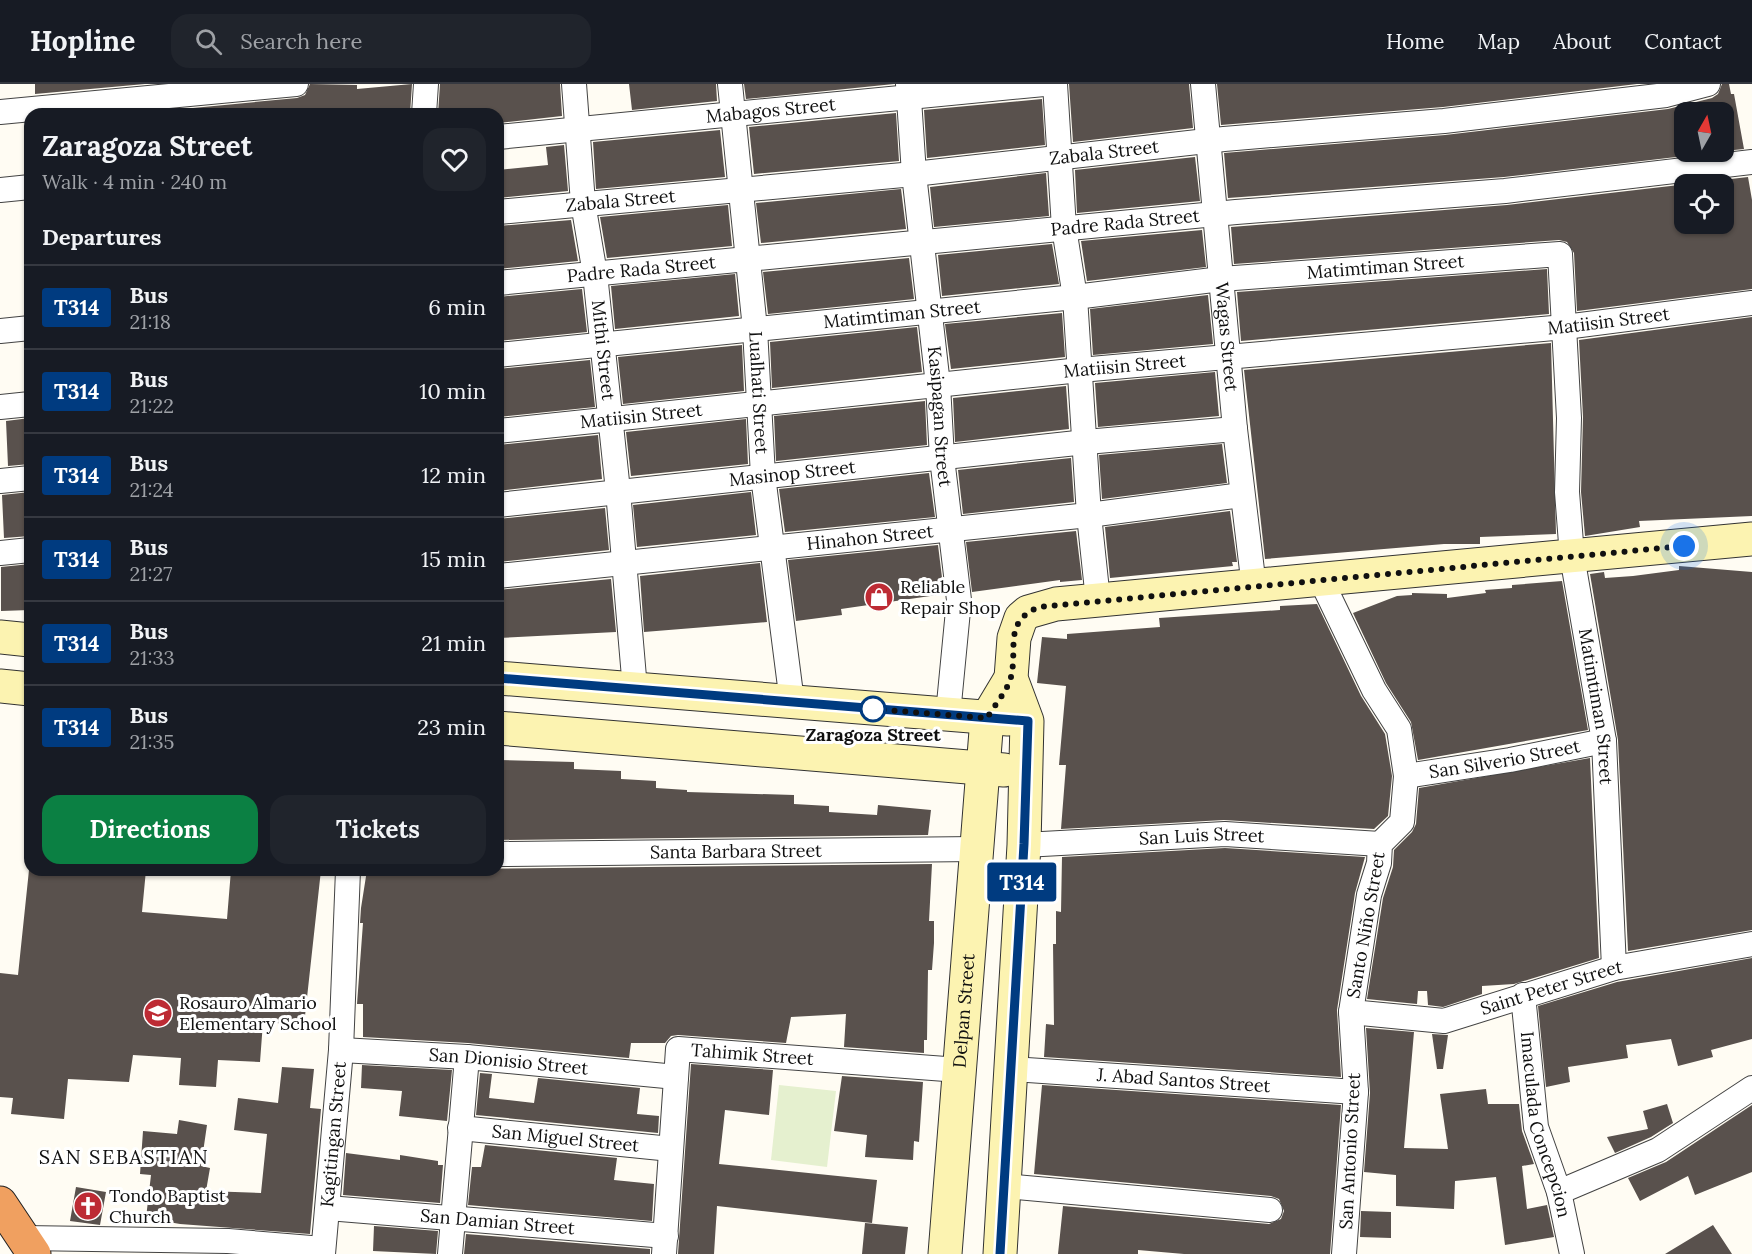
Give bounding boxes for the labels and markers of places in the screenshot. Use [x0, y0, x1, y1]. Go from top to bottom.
place label: Reliable Repair Shop [900, 575, 1001, 619]
shop icon: Reliable Repair Shop [863, 581, 895, 613]
marker: Zaragoza Street [860, 696, 886, 722]
place label: Zaragoza Street [805, 723, 941, 746]
place label: Rosauro Almario Elementary School [179, 991, 337, 1035]
school or university icon: Rosauro Almario Elementary School [142, 997, 174, 1029]
place label: Tondo Baptist Church [109, 1184, 226, 1228]
church icon: Tondo Baptist Church [72, 1190, 104, 1222]

